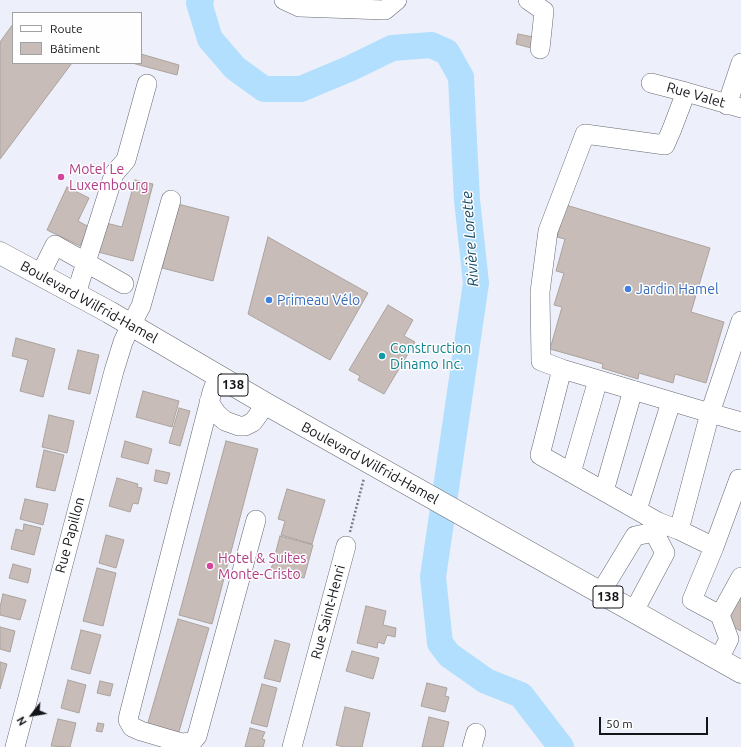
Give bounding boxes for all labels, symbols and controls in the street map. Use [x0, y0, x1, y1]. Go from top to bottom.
legend [12, 12, 142, 64]
text: Route [50, 22, 83, 35]
text: Bâtiment [50, 42, 100, 55]
street label: Rue Valet [665, 79, 727, 111]
place label: Motel Le Luxembourg [69, 161, 149, 194]
marker: Motel Le Luxembourg [56, 172, 66, 182]
water label: Rivière Lorette [458, 191, 482, 287]
street label: Boulevard Wilfrid-Hamel [18, 257, 160, 347]
place label: Jardin Hamel [636, 281, 719, 297]
marker: Jardin Hamel [623, 284, 633, 294]
place label: Primeau Vélo [277, 292, 360, 308]
marker: Primeau Vélo [264, 295, 274, 305]
place label: Construction Dinamo Inc. [390, 340, 471, 372]
marker: Construction Dinamo Inc. [377, 351, 387, 361]
road number: 138 [218, 374, 248, 396]
street label: Boulevard Wilfrid-Hamel [299, 418, 441, 508]
street label: Rue Papillon [52, 495, 88, 575]
place label: Hotel & Suites Monte-Cristo [218, 550, 306, 582]
marker: Hotel & Suites Monte-Cristo [205, 561, 215, 571]
street label: Rue Saint-Henri [307, 563, 349, 661]
road number: 138 [593, 586, 623, 608]
north arrow [12, 695, 52, 735]
scale bar [601, 709, 710, 735]
text: N [14, 715, 29, 728]
text: 50 m [606, 717, 633, 730]

